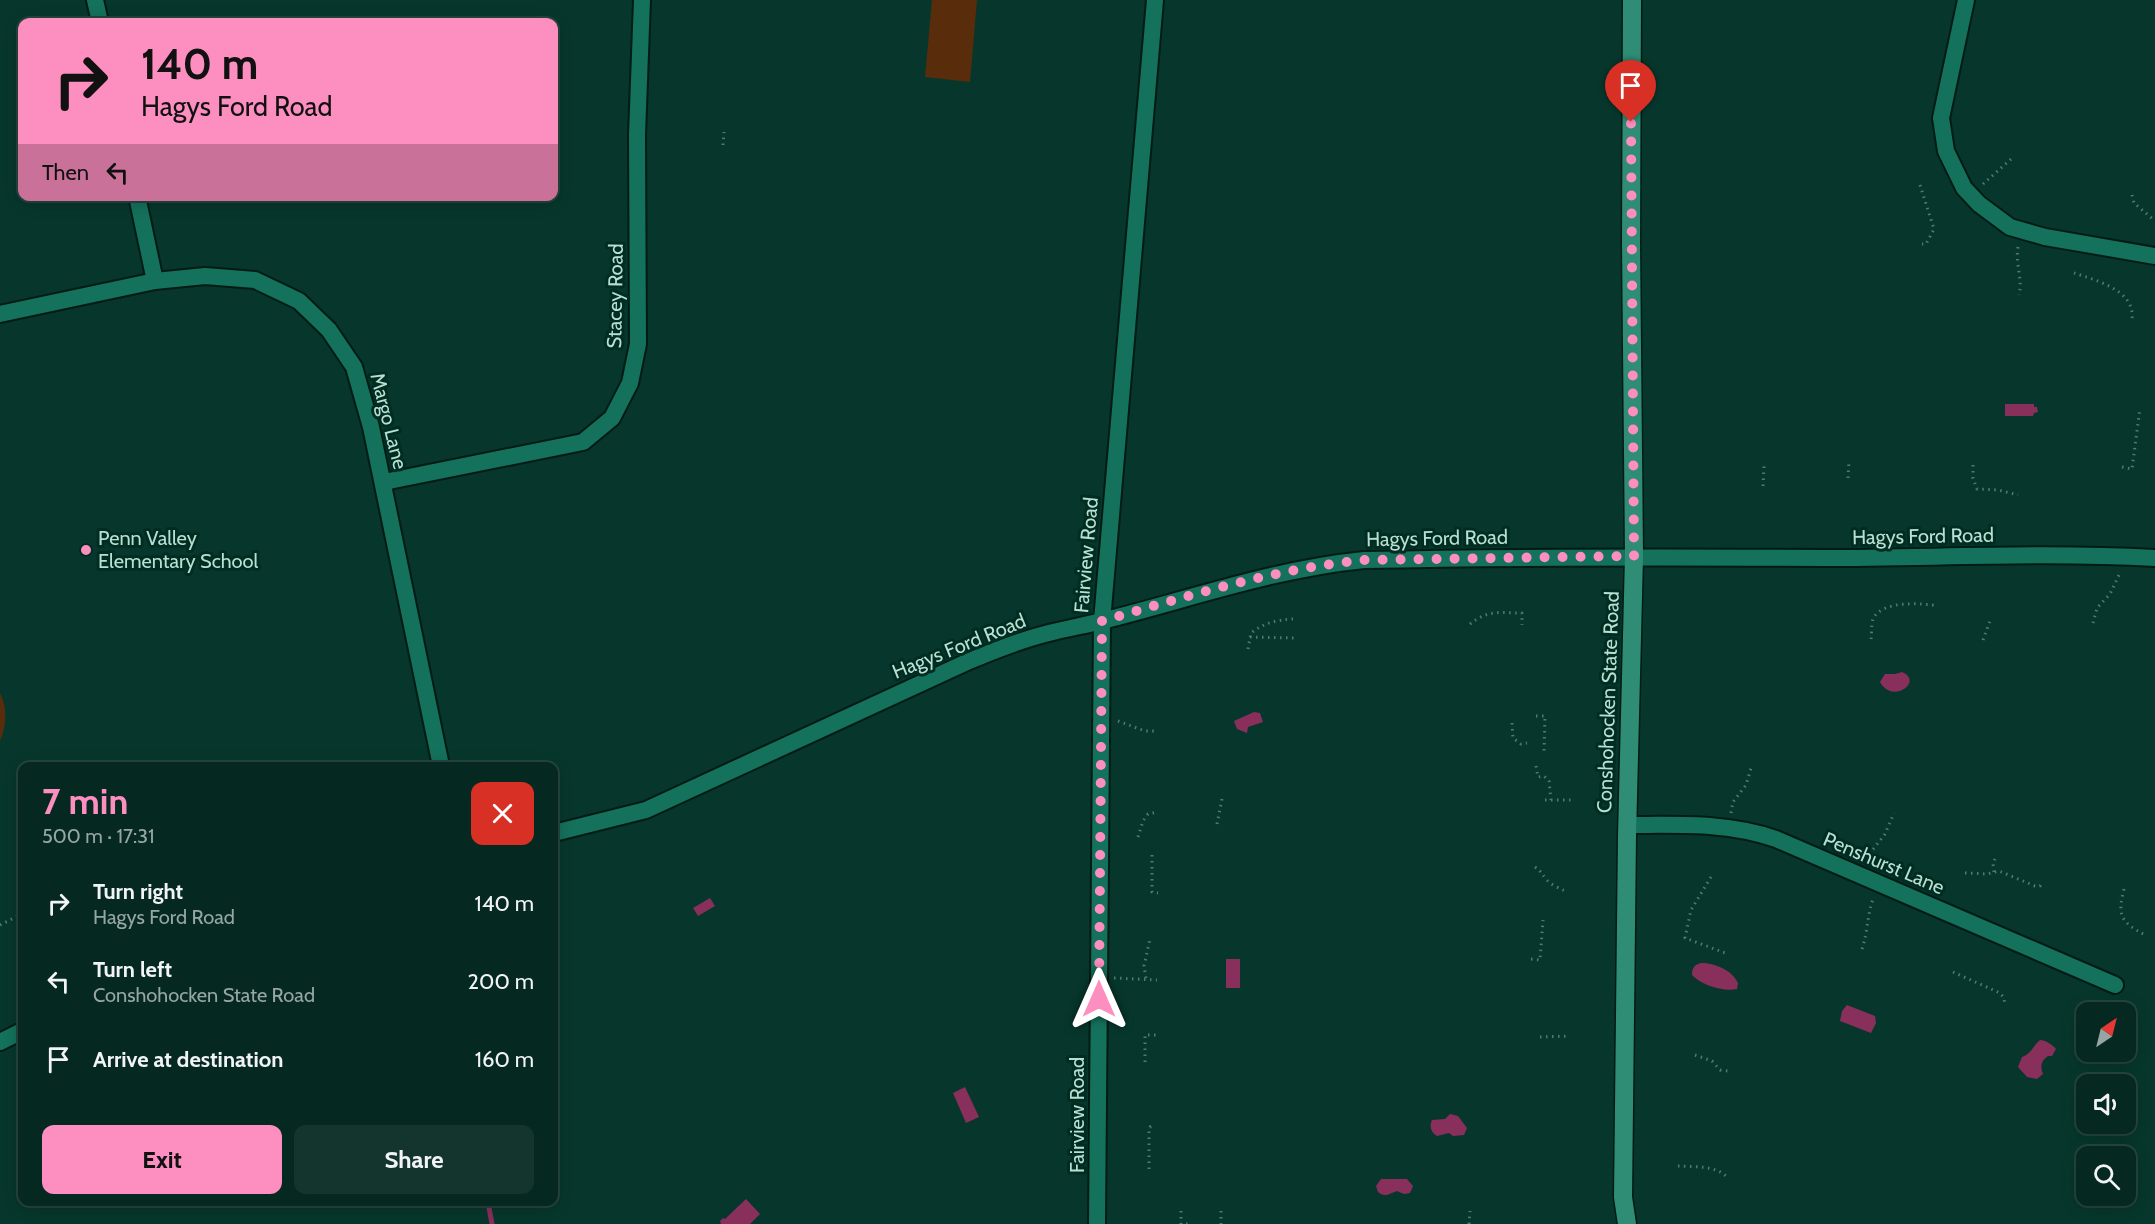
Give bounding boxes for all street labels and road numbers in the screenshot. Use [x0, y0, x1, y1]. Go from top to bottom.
street label: Stacey Road [602, 243, 628, 349]
street label: Margo Lane [365, 370, 413, 472]
street label: Fairview Road [1069, 496, 1103, 614]
street label: Hagys Ford Road [1852, 523, 1994, 549]
street label: Hagys Ford Road [1366, 525, 1508, 551]
street label: Conshohocken State Road [1592, 591, 1624, 813]
street label: Hagys Ford Road [889, 608, 1029, 684]
street label: Penshurst Lane [1820, 827, 1948, 899]
street label: Fairview Road [1065, 1057, 1089, 1173]

